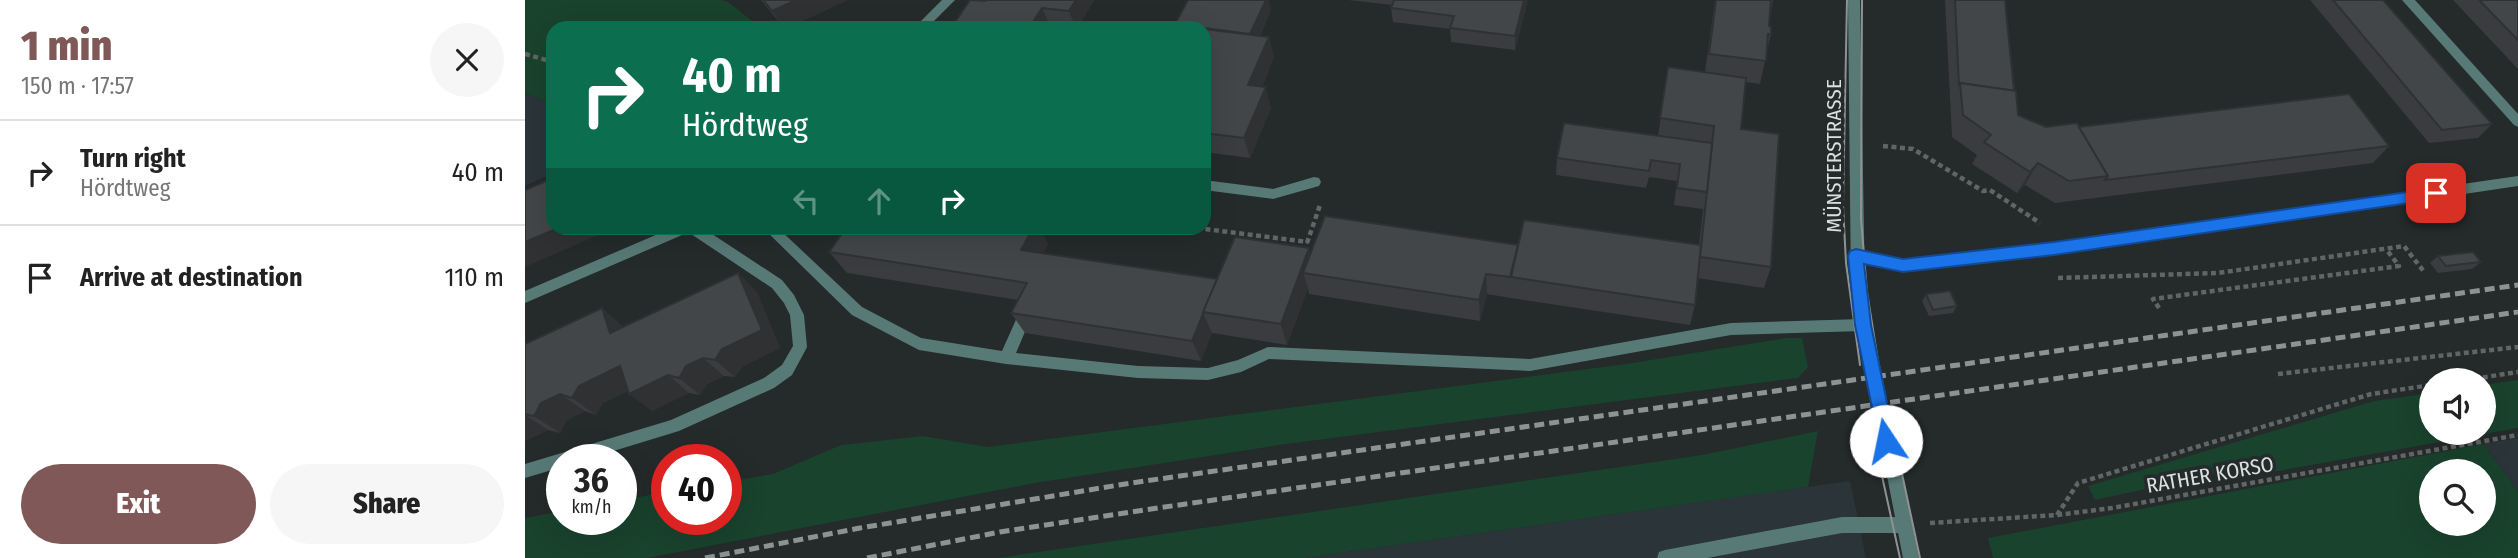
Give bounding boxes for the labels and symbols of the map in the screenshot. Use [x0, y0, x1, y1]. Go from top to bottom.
street label: MÜNSTERSTRASSE [1821, 79, 1847, 233]
pin [2406, 163, 2466, 223]
position arrow [1849, 404, 1923, 478]
speed limit sign: 40 [651, 444, 742, 535]
street label: RATHER KORSO [2144, 451, 2276, 499]

